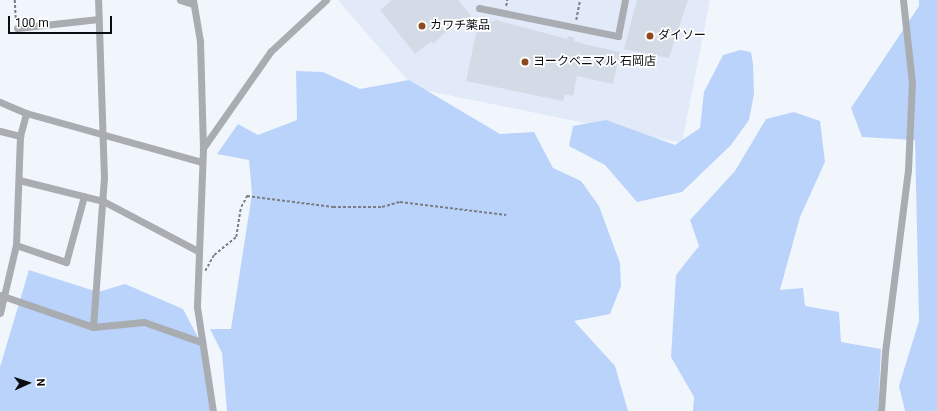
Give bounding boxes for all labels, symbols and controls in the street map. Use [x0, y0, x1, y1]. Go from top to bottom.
scale bar [10, 8, 114, 34]
text: 100 m [15, 16, 49, 30]
place label: カワチ薬品 [430, 19, 490, 33]
marker: カワチ薬品 [417, 21, 427, 31]
place label: ダイソー [658, 29, 706, 43]
marker: ダイソー [645, 31, 655, 41]
place label: ヨークベニマル 石岡店 [533, 55, 656, 69]
marker: ヨークベニマル 石岡店 [520, 57, 530, 67]
north arrow [8, 363, 48, 403]
text: N [34, 378, 47, 387]

